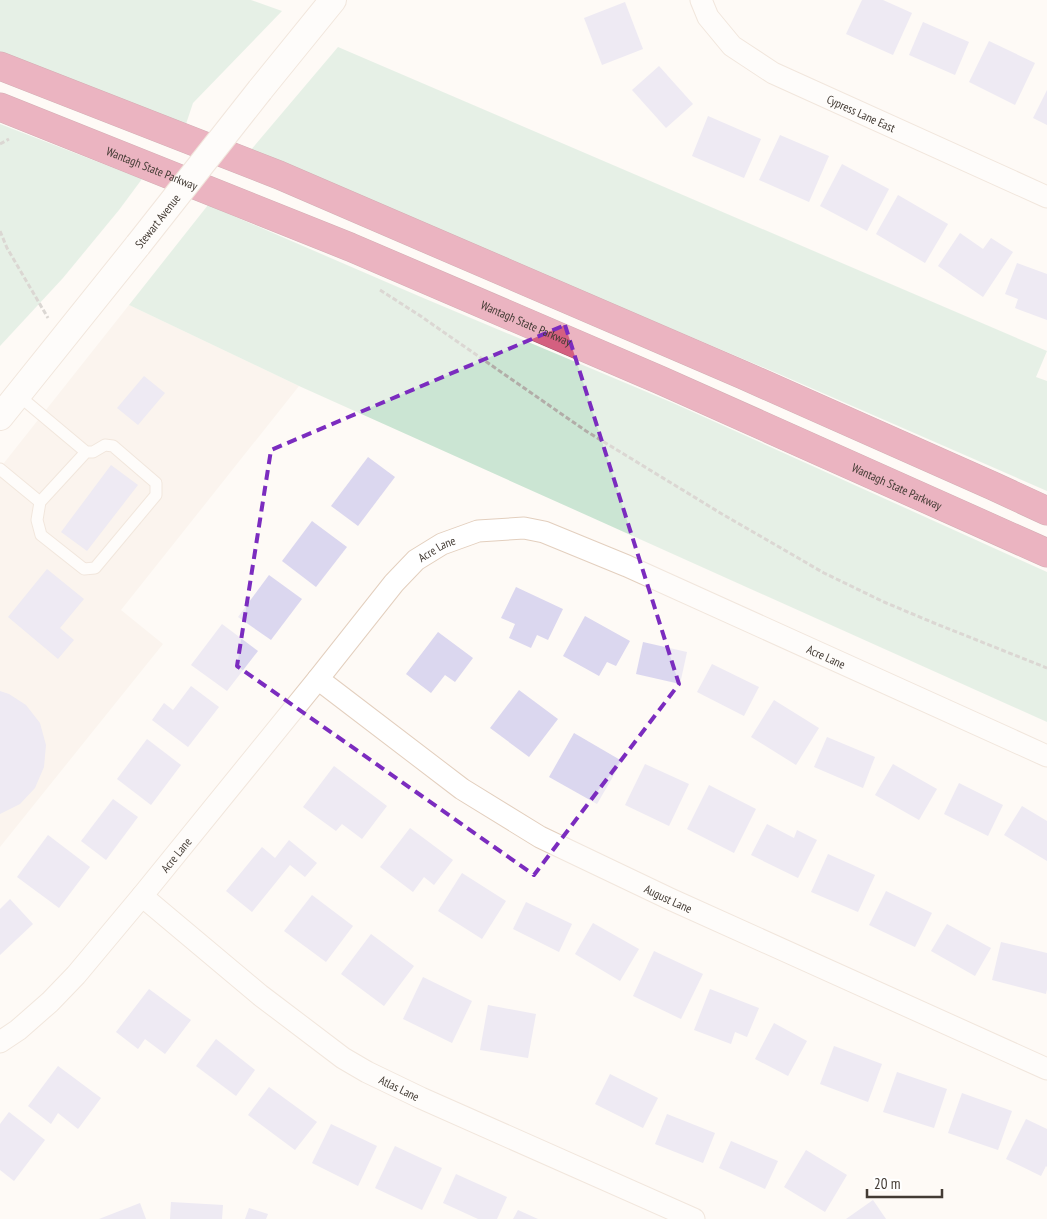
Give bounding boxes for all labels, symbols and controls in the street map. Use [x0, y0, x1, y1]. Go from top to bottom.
street label: Cypress Lane East [825, 91, 898, 135]
street label: Wantagh State Parkway [104, 143, 201, 193]
street label: Stewart Avenue [131, 191, 183, 251]
street label: Wantagh State Parkway [479, 297, 575, 349]
street label: Wantagh State Parkway [850, 459, 945, 513]
street label: Acre Lane [415, 532, 457, 565]
street label: Acre Lane [805, 641, 848, 671]
street label: Acre Lane [157, 834, 194, 875]
street label: August Lane [642, 880, 695, 916]
street label: Atlas Lane [377, 1072, 422, 1104]
scale bar [867, 1166, 942, 1198]
text: 20 m [874, 1174, 900, 1193]

